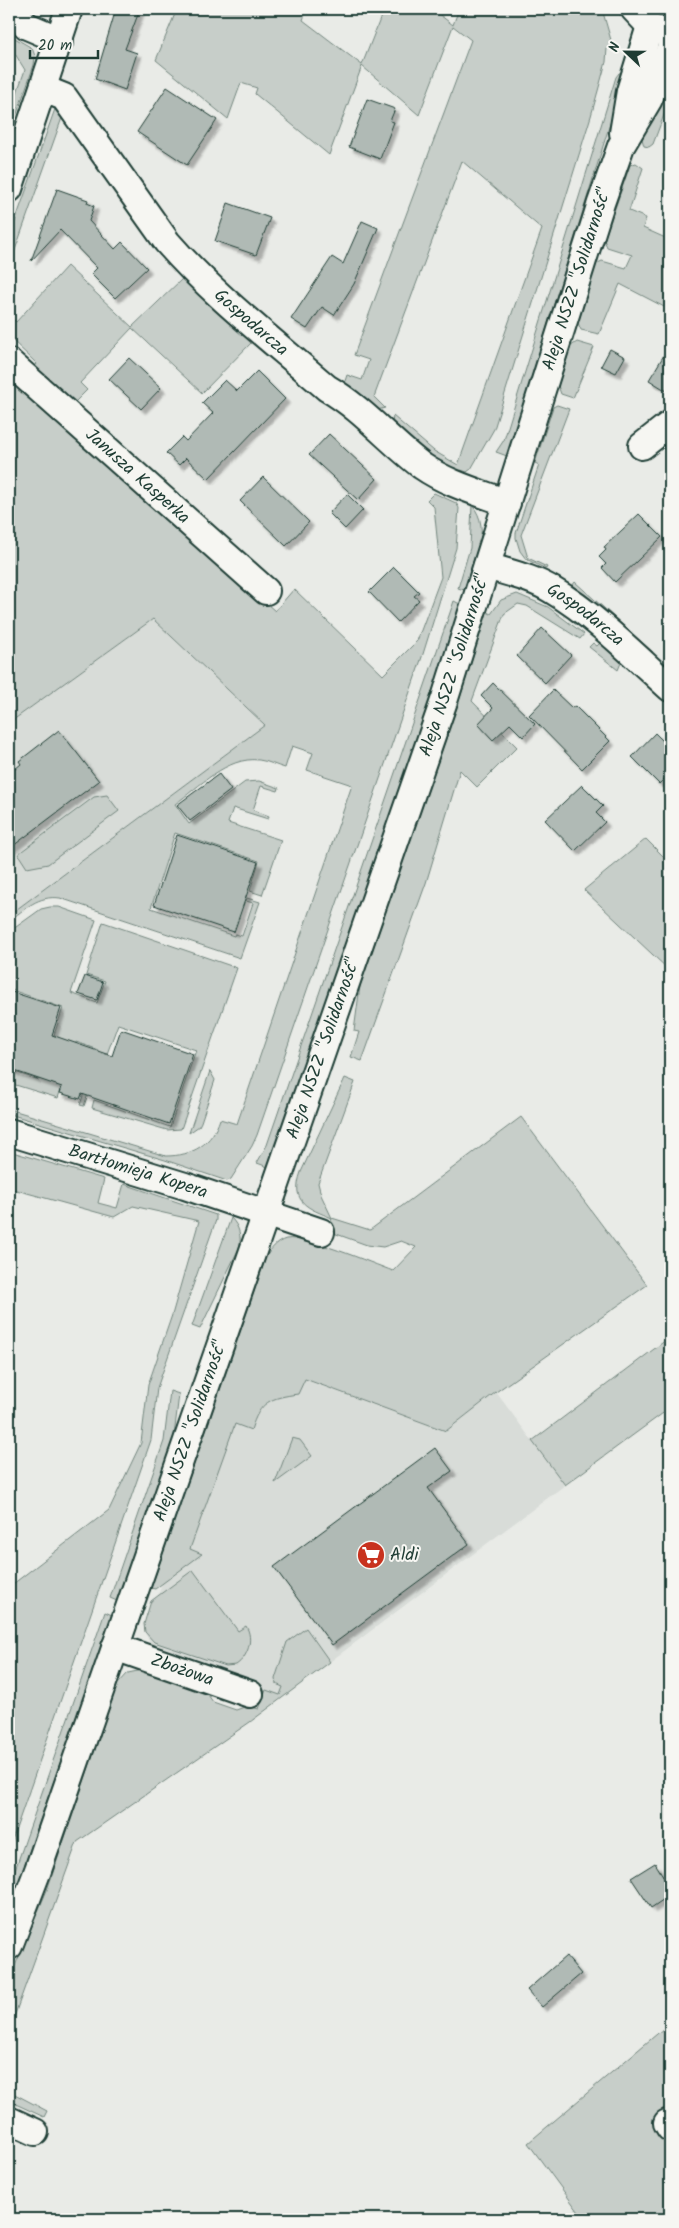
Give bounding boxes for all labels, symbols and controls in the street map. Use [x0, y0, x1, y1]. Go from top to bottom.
scale bar [30, 28, 98, 60]
north arrow [602, 28, 652, 78]
text: 20 m [38, 34, 72, 58]
text: N [603, 39, 627, 56]
street label: Aleja NSZZ "Solidarność" [535, 184, 620, 374]
street label: Gospodarcza [207, 282, 295, 364]
street label: Janusza Kasperka [78, 421, 197, 531]
street label: Aleja NSZZ "Solidarność" [411, 570, 498, 761]
street label: Gospodarcza [541, 575, 631, 654]
street label: Aleja NSZZ "Solidarność" [278, 954, 368, 1143]
street label: Bartłomieja Kopera [65, 1137, 212, 1207]
street label: Aleja NSZZ "Solidarność" [146, 1336, 235, 1526]
supermarket icon: Aldi [356, 1540, 386, 1570]
place label: Aldi [390, 1541, 419, 1570]
street label: Zbożowa [146, 1646, 218, 1695]

